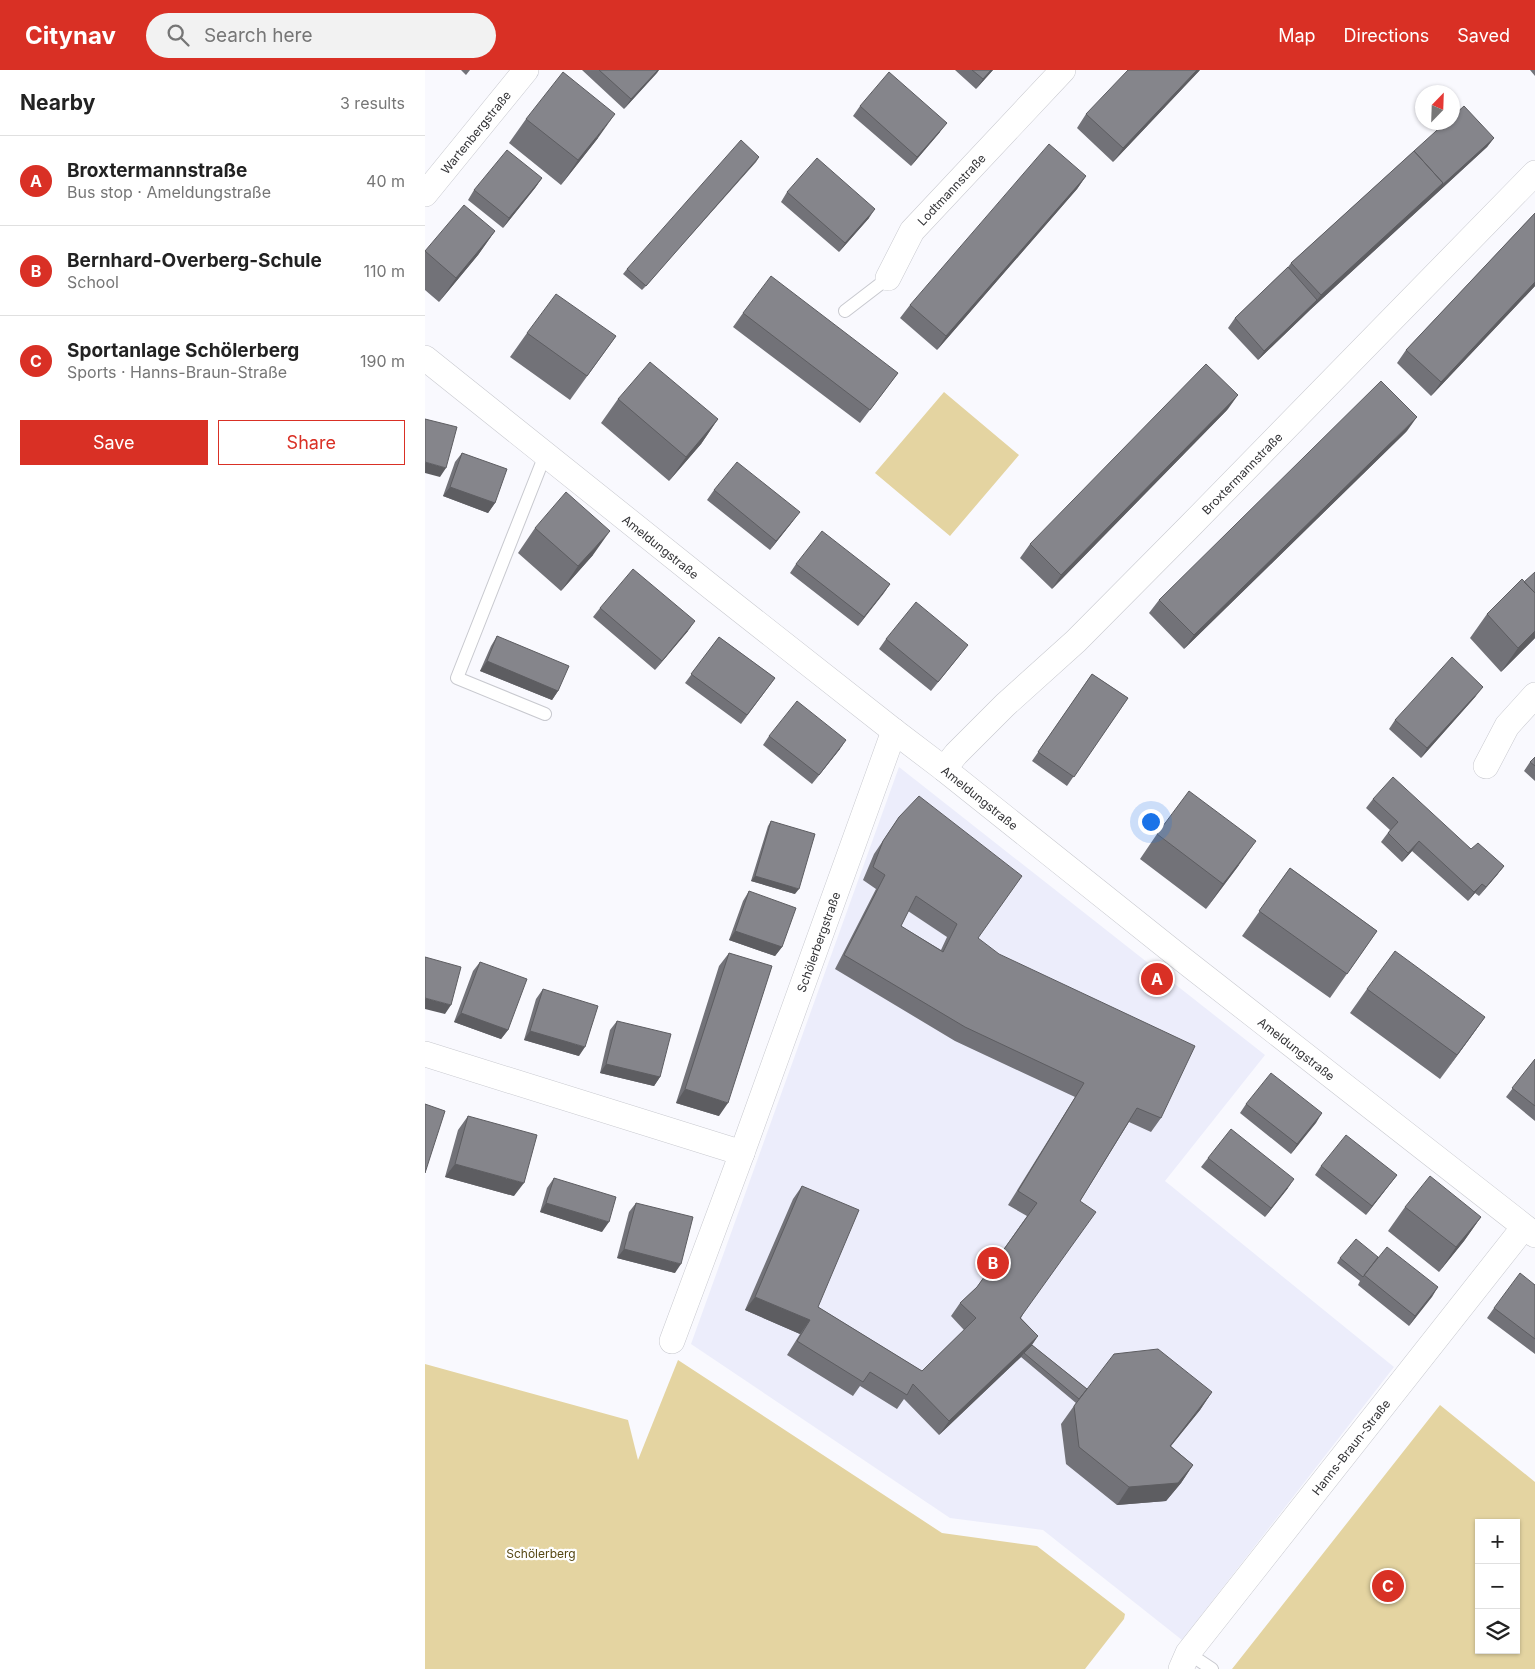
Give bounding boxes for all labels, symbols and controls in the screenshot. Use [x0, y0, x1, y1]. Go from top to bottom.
search box [146, 13, 496, 58]
text: Citynav [25, 21, 116, 50]
icon: search [164, 21, 192, 49]
text: Search here [204, 24, 313, 47]
text: Map [1278, 25, 1316, 46]
text: Directions [1344, 25, 1429, 46]
text: Saved [1457, 25, 1510, 46]
north arrow [1415, 85, 1460, 130]
street label: Wartenbergstraße [437, 87, 514, 176]
text: Nearby [20, 90, 95, 115]
text: 3 results [340, 93, 405, 113]
street label: Lodtmannstraße [914, 150, 988, 228]
text: Broxtermannstraße [67, 159, 247, 182]
text: A [30, 171, 42, 191]
text: 40 m [366, 171, 405, 191]
text: Bus stop · Ameldungstraße [67, 182, 271, 202]
text: Bernhard-Overberg-Schule [67, 249, 322, 272]
text: B [31, 261, 41, 281]
text: 110 m [363, 261, 405, 281]
text: School [67, 272, 119, 292]
text: Sportanlage Schölerberg [67, 339, 299, 362]
text: C [30, 351, 42, 371]
text: 190 m [360, 351, 405, 371]
text: Sports · Hanns-Braun-Straße [67, 362, 287, 382]
button: Save [20, 420, 208, 465]
button: Share [218, 420, 405, 465]
street label: Broxtermannstraße [1198, 429, 1285, 517]
street label: Ameldungstraße [620, 512, 702, 582]
street label: Ameldungstraße [939, 763, 1021, 833]
your location [1138, 809, 1164, 835]
street label: Schölerbergstraße [793, 890, 843, 994]
pin: A [1141, 960, 1173, 998]
street label: Ameldungstraße [1255, 1014, 1338, 1083]
pin: B [977, 1244, 1009, 1282]
street label: Hanns-Braun-Straße [1308, 1396, 1393, 1498]
map controls [1475, 1519, 1520, 1654]
button: + [1475, 1519, 1520, 1564]
park label: Schölerberg [506, 1546, 576, 1561]
button: − [1475, 1564, 1520, 1609]
pin: C [1372, 1567, 1404, 1605]
button: layers [1475, 1609, 1520, 1654]

